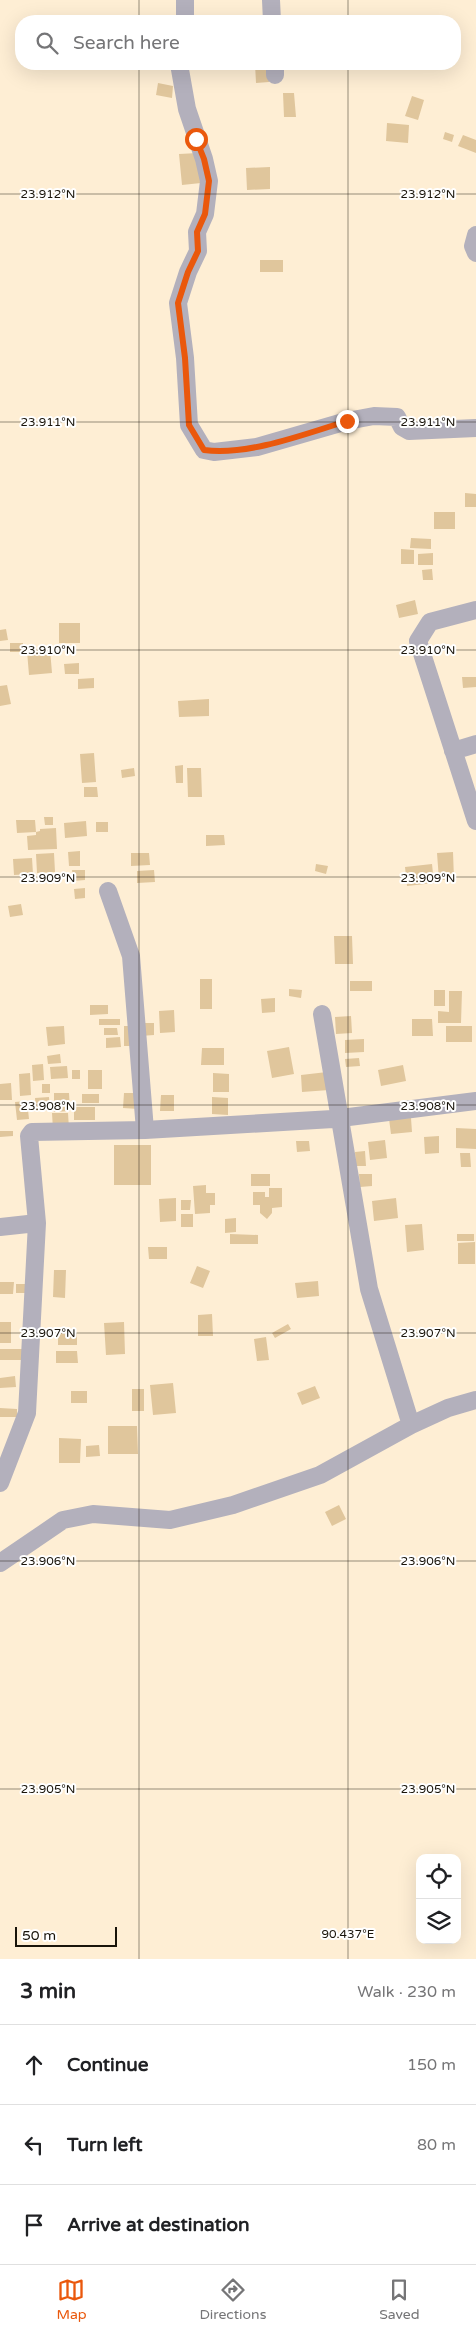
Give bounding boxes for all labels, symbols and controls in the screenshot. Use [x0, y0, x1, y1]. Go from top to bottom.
search box [15, 15, 461, 70]
icon: search [33, 29, 61, 57]
text: Search here [73, 32, 180, 54]
route start [185, 128, 208, 151]
text: 23.912°N [21, 187, 75, 201]
text: 23.912°N [401, 187, 455, 201]
route end [336, 410, 359, 433]
text: 23.911°N [21, 415, 75, 429]
text: 23.911°N [401, 415, 455, 429]
text: 23.910°N [21, 643, 75, 657]
text: 23.910°N [401, 643, 455, 657]
text: 23.909°N [21, 871, 75, 885]
text: 23.909°N [401, 871, 455, 885]
text: 23.908°N [21, 1099, 75, 1113]
text: 23.908°N [401, 1099, 455, 1113]
text: 23.907°N [20, 1326, 76, 1340]
text: 23.907°N [400, 1326, 456, 1340]
text: 23.906°N [21, 1554, 75, 1568]
text: 23.906°N [401, 1554, 455, 1568]
text: 23.905°N [21, 1782, 75, 1796]
text: 23.905°N [401, 1782, 455, 1796]
map controls [416, 1854, 461, 1944]
button: locate [416, 1854, 461, 1899]
button: layers [416, 1899, 461, 1944]
scale bar [15, 1924, 118, 1947]
text: 50 m [22, 1927, 56, 1944]
text: 90.437°E [322, 1927, 375, 1941]
text: 3 min [20, 1979, 76, 2004]
text: Walk · 230 m [357, 1982, 456, 2002]
icon: ahead [20, 2051, 48, 2079]
text: Continue [67, 2054, 149, 2076]
text: 150 m [407, 2055, 456, 2075]
icon: left [20, 2131, 48, 2159]
text: Turn left [67, 2134, 143, 2156]
text: 80 m [417, 2135, 456, 2155]
icon: arrive [20, 2211, 48, 2239]
text: Arrive at destination [67, 2214, 250, 2236]
tab: Map [56, 2276, 87, 2323]
tab: Directions [199, 2276, 266, 2323]
tab: Saved [379, 2276, 420, 2323]

